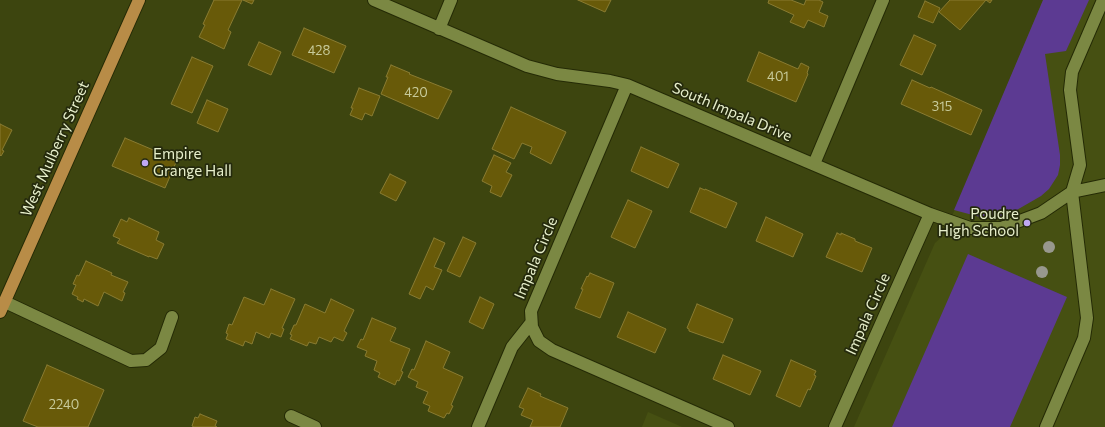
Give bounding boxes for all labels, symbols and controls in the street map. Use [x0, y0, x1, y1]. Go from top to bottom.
house number: 428 [308, 43, 330, 59]
house number: 401 [767, 69, 789, 85]
street label: West Mulberry Street [17, 79, 93, 219]
street label: South Impala Drive [669, 79, 795, 145]
house number: 420 [404, 85, 428, 101]
house number: 315 [932, 99, 952, 115]
place label: Empire Grange Hall [153, 145, 232, 180]
marker: Empire Grange Hall [140, 158, 150, 168]
place label: Poudre High School [938, 205, 1019, 240]
street label: Impala Circle [511, 214, 561, 302]
marker: Poudre High School [1022, 218, 1032, 228]
street label: Impala Circle [842, 270, 894, 358]
house number: 2240 [49, 397, 79, 413]

